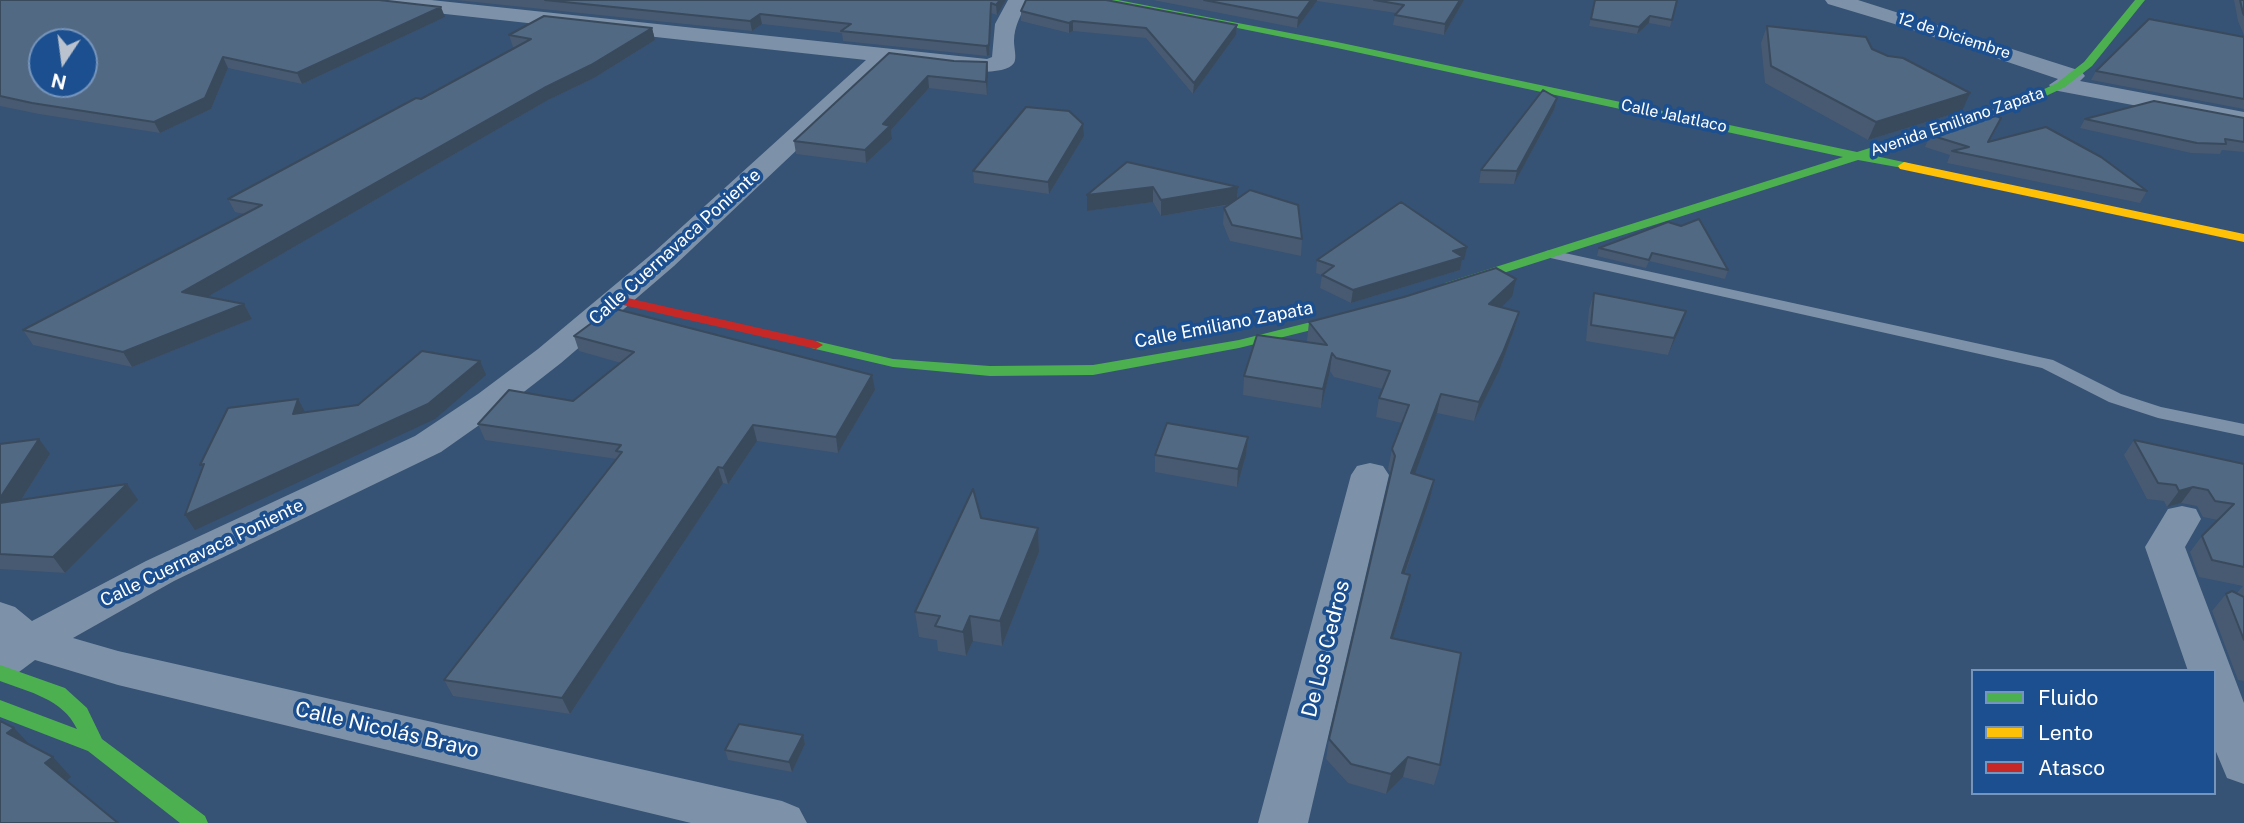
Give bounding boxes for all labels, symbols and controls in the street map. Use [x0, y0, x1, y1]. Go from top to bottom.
street label: 12 de Diciembre [1895, 9, 2013, 63]
north arrow [28, 28, 98, 98]
text: N [49, 69, 68, 94]
street label: Avenida Emiliano Zapata [1868, 83, 2046, 161]
street label: Calle Jalatlaco [1619, 95, 1729, 137]
street label: Calle Cuernavaca Poniente [585, 164, 765, 330]
street label: Calle Emiliano Zapata [1133, 297, 1315, 353]
street label: Calle Cuernavaca Poniente [97, 494, 307, 612]
street label: De Los Cedros [1297, 578, 1355, 720]
legend [1971, 669, 2216, 795]
text: Fluido [2038, 685, 2098, 710]
street label: Calle Nicolás Bravo [293, 697, 481, 763]
text: Lento [2038, 720, 2093, 745]
text: Atasco [2038, 755, 2105, 780]

